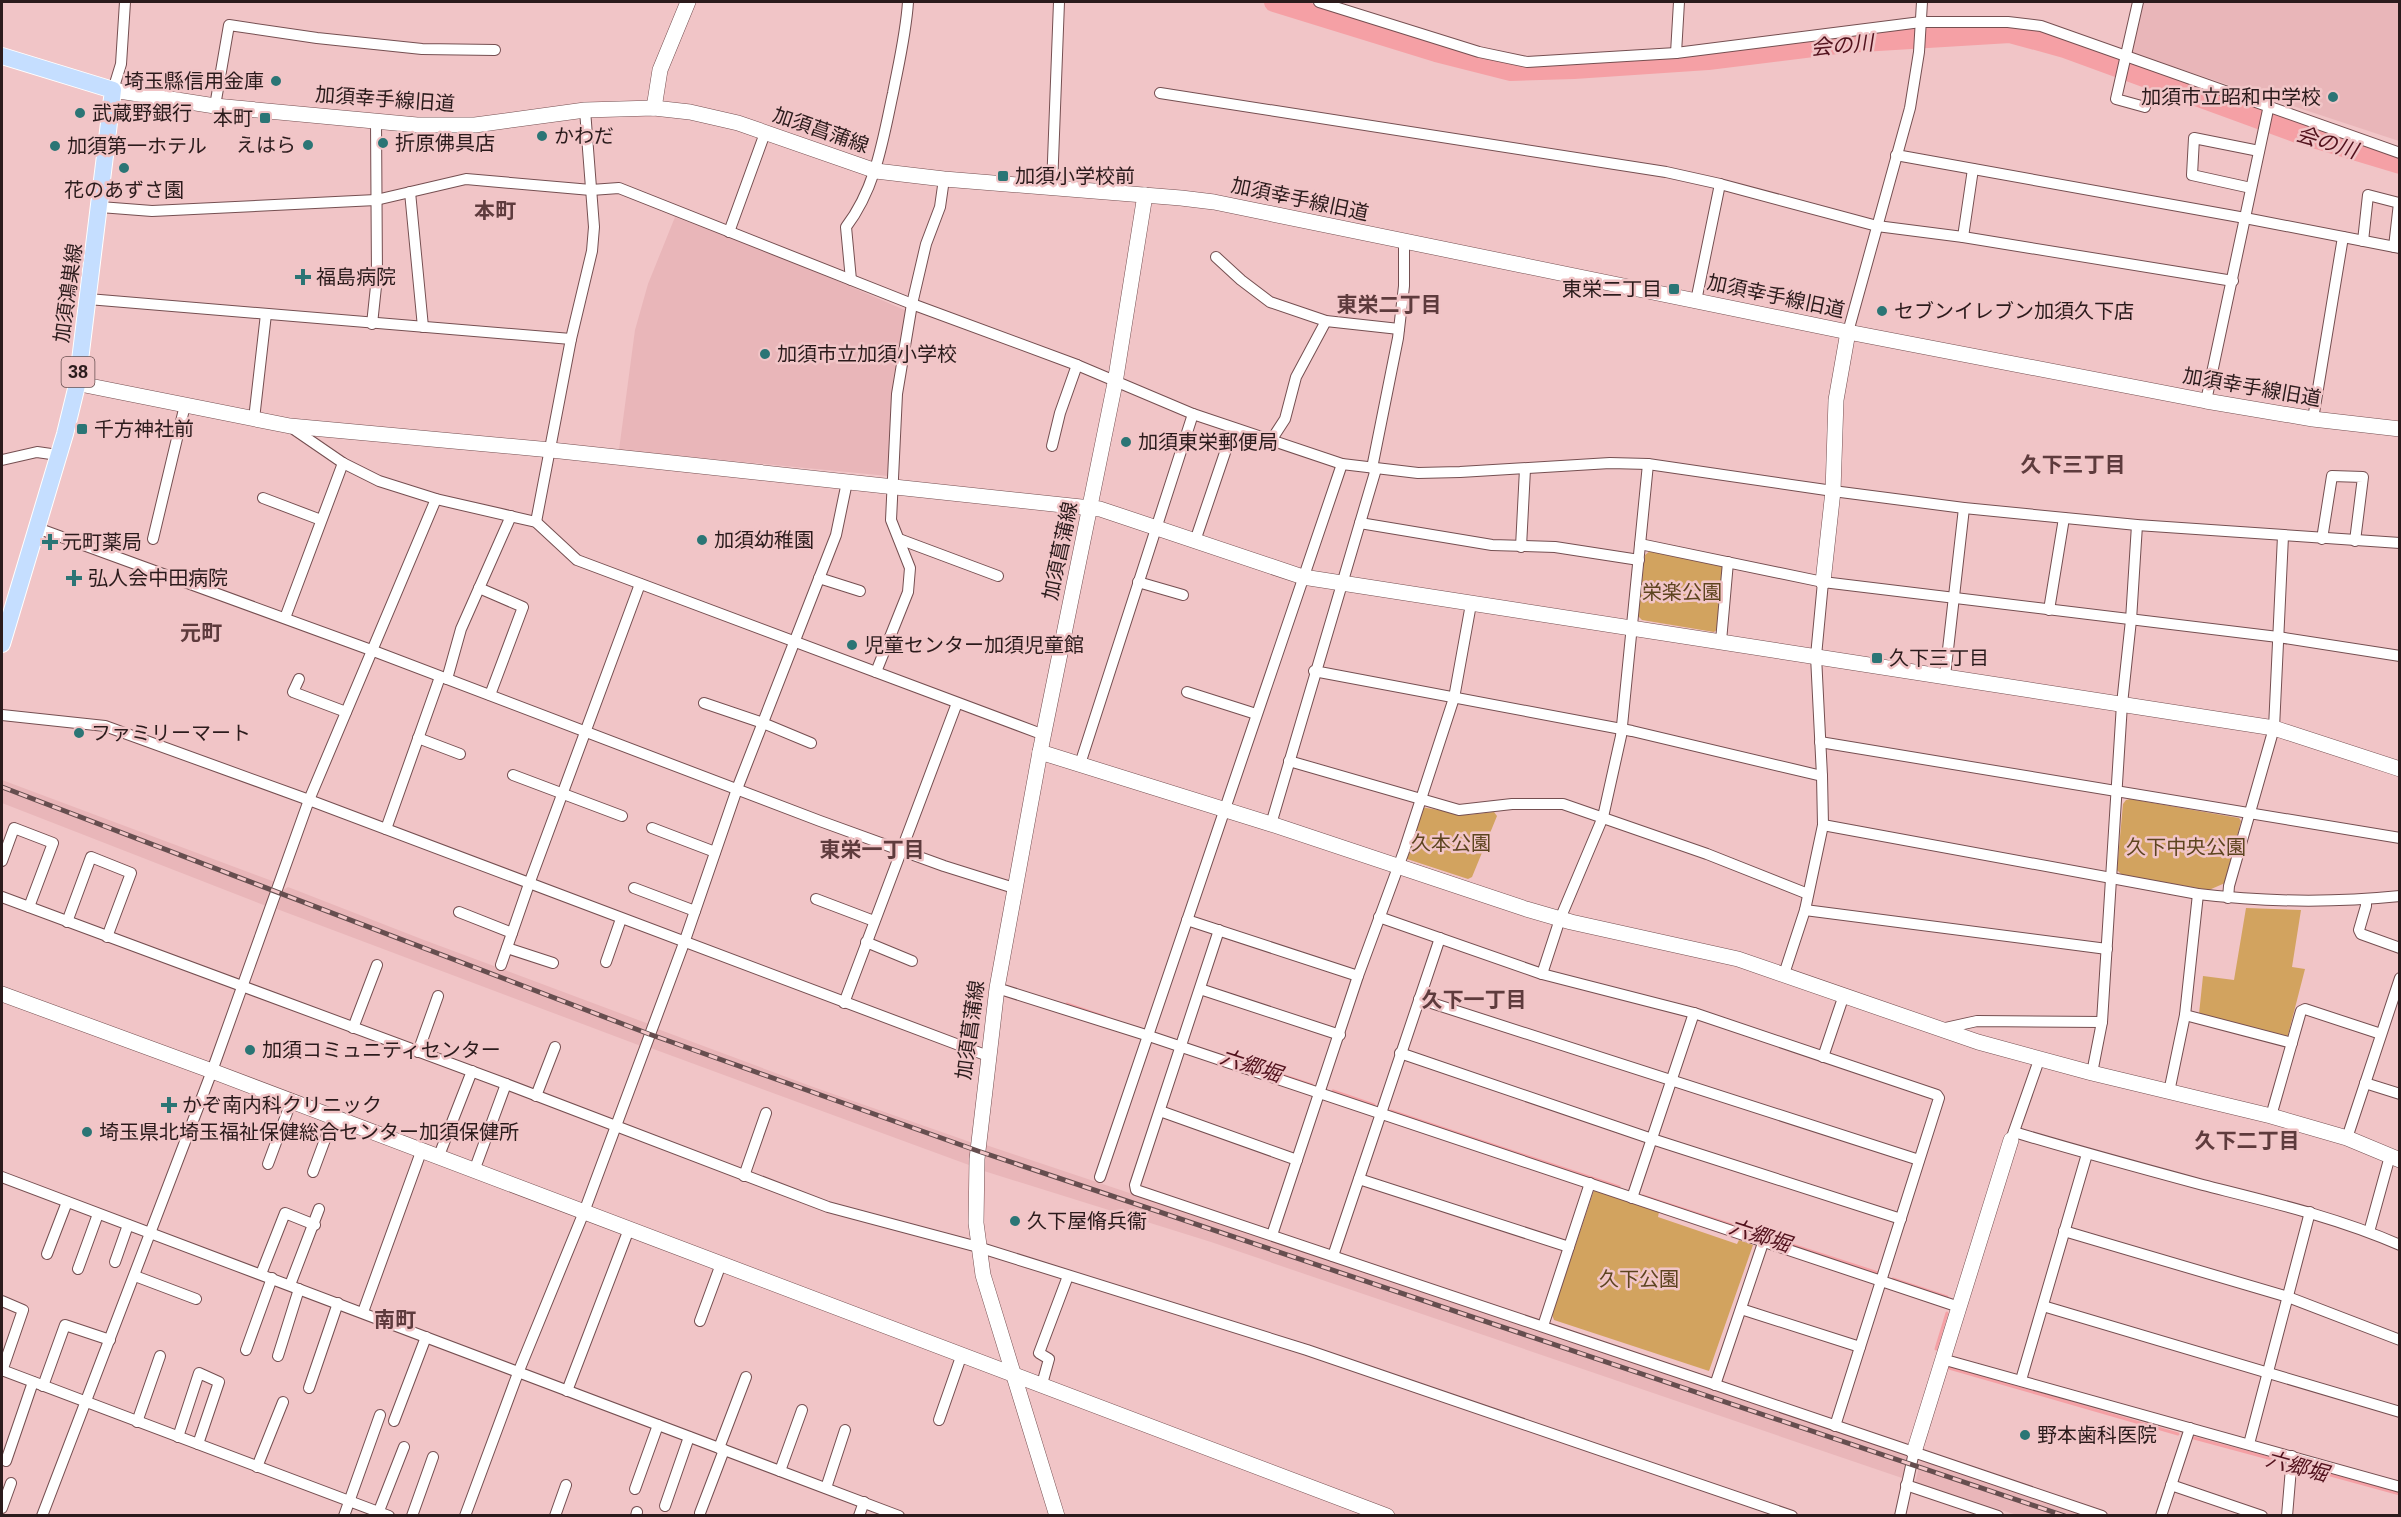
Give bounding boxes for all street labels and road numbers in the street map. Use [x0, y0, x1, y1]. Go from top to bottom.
street label: 加須幸手線旧道 [314, 83, 456, 115]
street label: 加須菖蒲線 [770, 103, 872, 157]
street label: 加須幸手線旧道 [1229, 174, 1371, 224]
street label: 加須鴻巣線 [50, 242, 86, 344]
street label: 加須幸手線旧道 [1705, 271, 1847, 321]
road number: 38 [62, 357, 94, 387]
street label: 加須幸手線旧道 [2181, 364, 2323, 410]
street label: 加須菖蒲線 [1039, 500, 1081, 602]
street label: 加須菖蒲線 [952, 979, 988, 1081]

